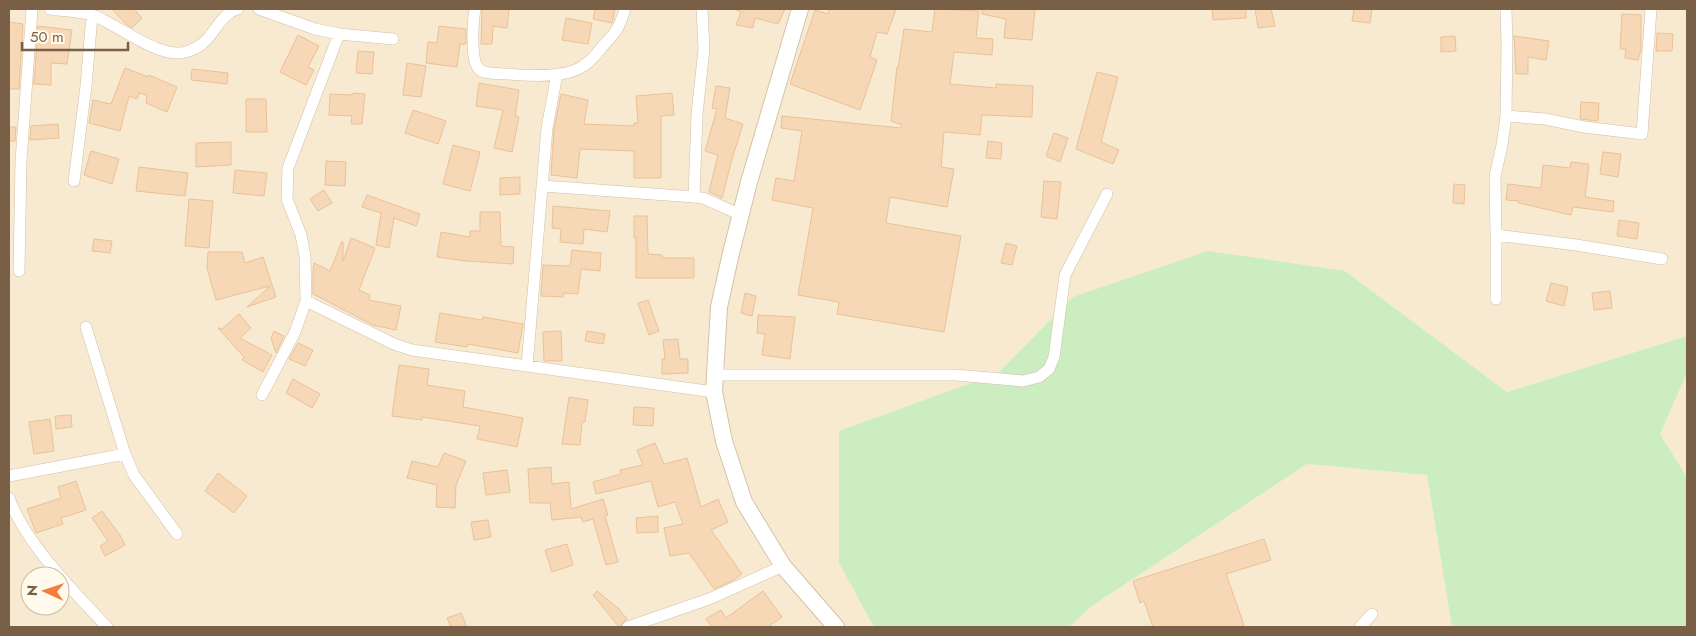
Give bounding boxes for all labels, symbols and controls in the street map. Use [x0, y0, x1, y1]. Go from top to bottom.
scale bar [22, 20, 129, 52]
text: 50 m [30, 26, 64, 48]
north arrow [20, 566, 70, 616]
text: N [22, 584, 42, 596]

